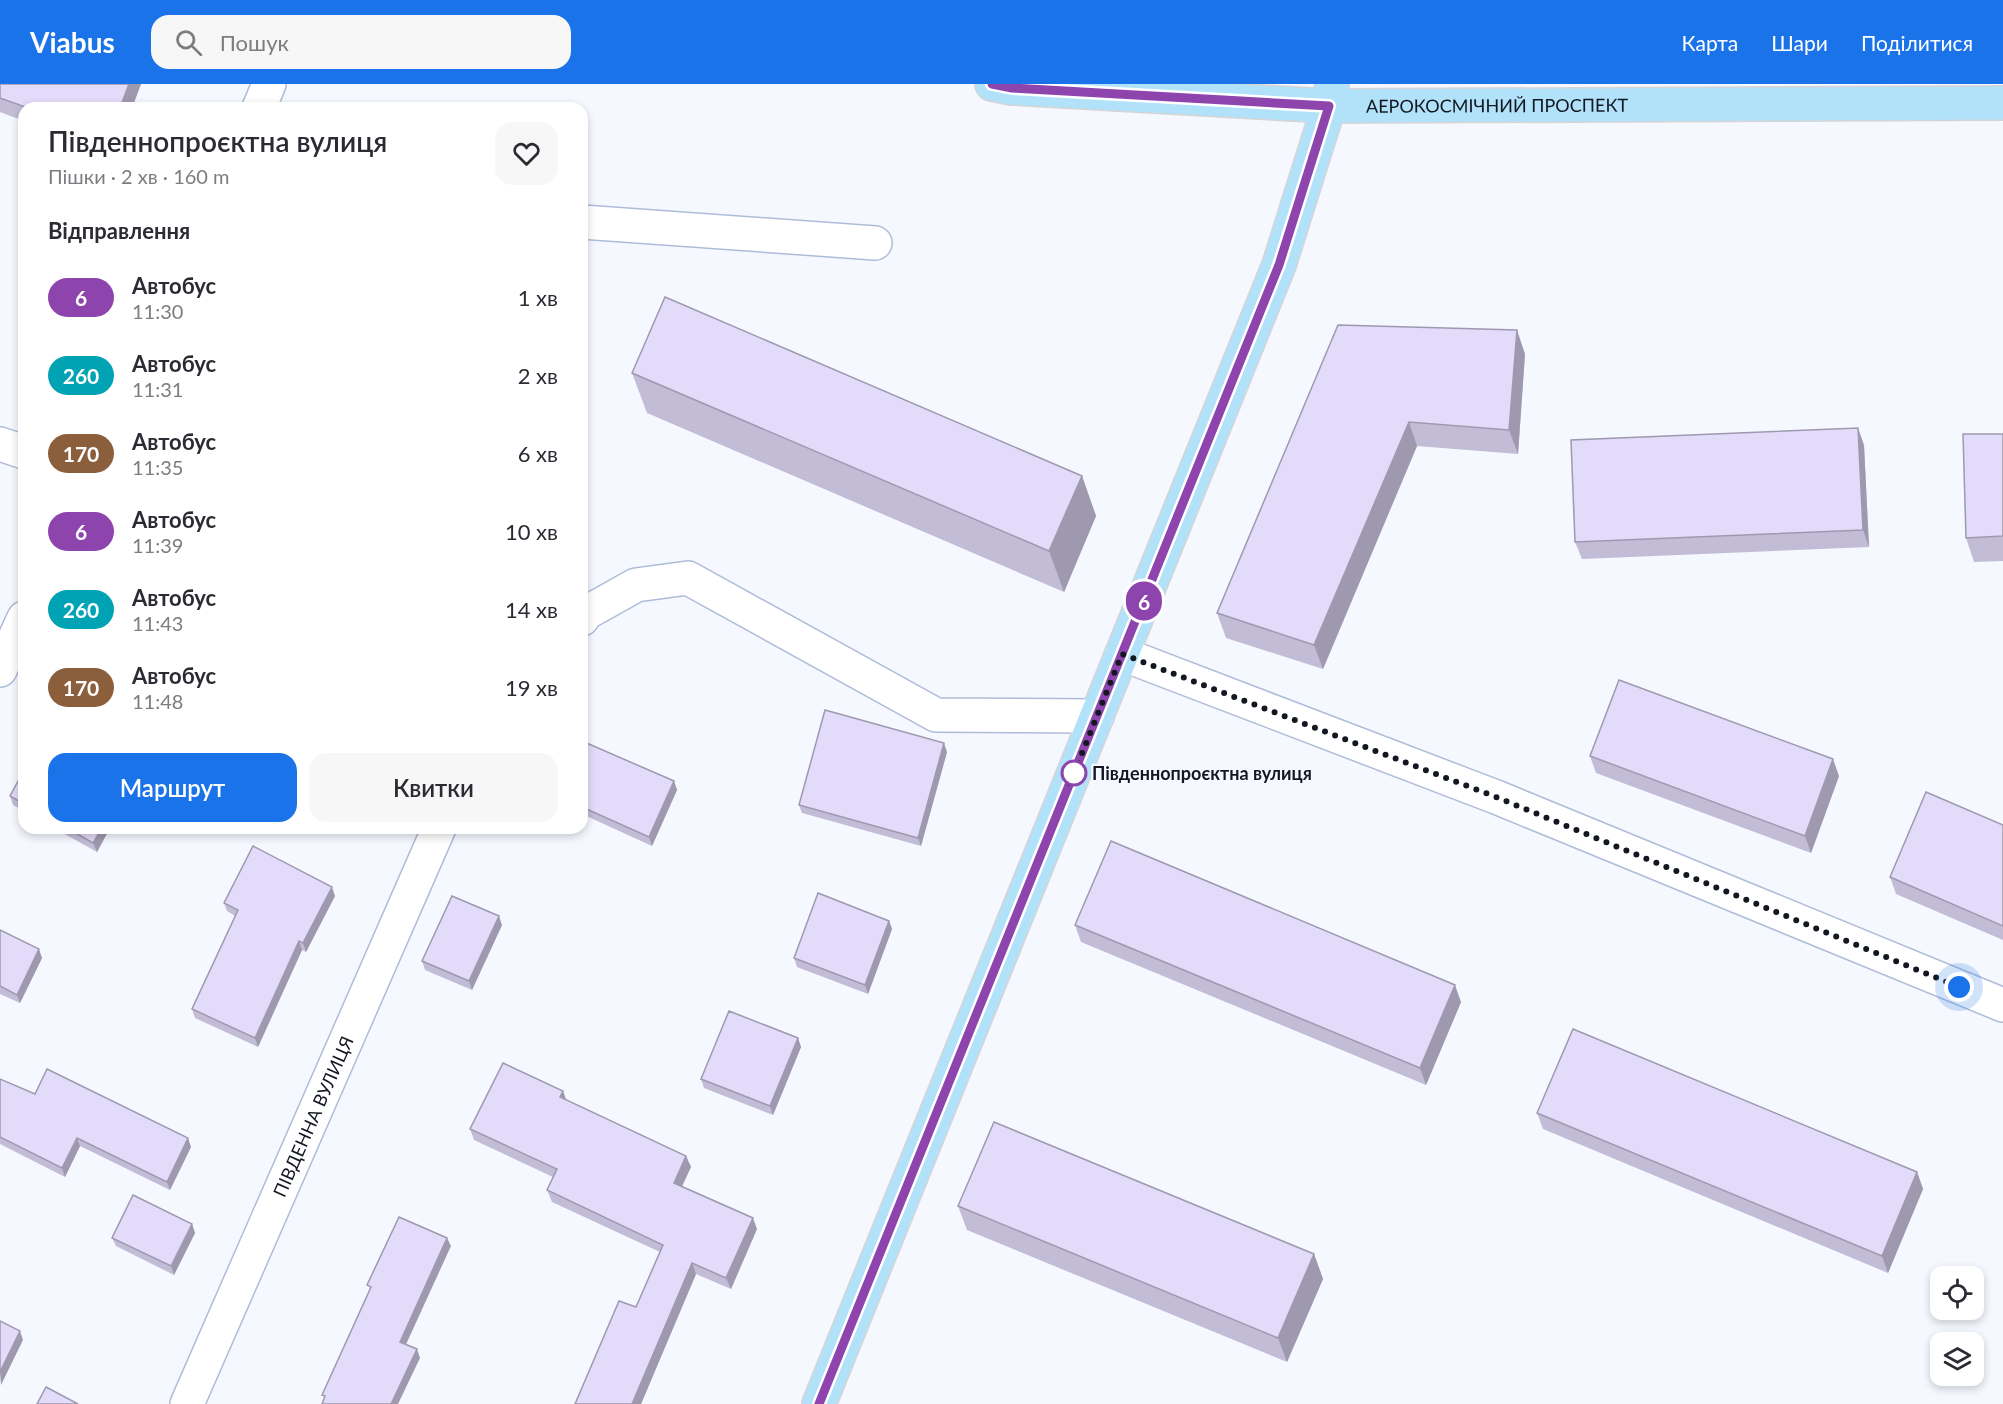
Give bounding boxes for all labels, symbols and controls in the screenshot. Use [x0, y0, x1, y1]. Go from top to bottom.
search box [151, 15, 571, 69]
text: Viabus [30, 25, 115, 59]
icon: search [172, 26, 205, 59]
text: Пошук [220, 29, 289, 56]
text: Карта [1682, 30, 1738, 55]
text: Шари [1771, 30, 1828, 55]
text: Поділитися [1861, 30, 1973, 55]
street label: АЕРОКОСМІЧНИЙ ПРОСПЕКТ [1366, 94, 1629, 117]
button: heart [495, 122, 558, 185]
text: Південнопроєктна вулиця [48, 124, 387, 158]
text: Пішки · 2 хв · 160 m [48, 164, 230, 188]
text: Відправлення [48, 217, 190, 244]
text: Автобус [132, 272, 216, 299]
text: 1 хв [518, 284, 558, 311]
text: 6 [75, 285, 87, 310]
text: 11:30 [132, 299, 183, 323]
text: Автобус [132, 350, 216, 377]
text: 2 хв [518, 362, 558, 389]
text: 260 [63, 363, 99, 388]
text: 11:31 [132, 377, 183, 401]
text: Автобус [132, 428, 216, 455]
text: 6 хв [518, 440, 558, 467]
text: 170 [63, 441, 99, 466]
text: 11:35 [132, 455, 183, 479]
text: Автобус [132, 506, 216, 533]
text: 10 хв [505, 518, 558, 545]
text: 6 [75, 519, 87, 544]
text: 11:39 [132, 533, 183, 557]
line badge: 6 [1124, 582, 1164, 620]
text: Автобус [132, 584, 216, 611]
text: 6 [1138, 589, 1150, 614]
text: 14 хв [505, 596, 558, 623]
text: 260 [63, 597, 99, 622]
text: 11:43 [132, 611, 183, 635]
text: Автобус [132, 662, 216, 689]
text: 19 хв [505, 674, 558, 701]
text: 170 [63, 675, 99, 700]
text: 11:48 [132, 689, 183, 713]
button: Маршрут [48, 753, 297, 822]
button: Квитки [309, 753, 558, 822]
marker: Південнопроєктна вулиця [1061, 760, 1087, 786]
place label: Південнопроєктна вулиця [1092, 762, 1312, 784]
your location [1944, 972, 1974, 1002]
street label: ПІВДЕННА ВУЛИЦЯ [268, 1033, 358, 1200]
map controls [1930, 1266, 1984, 1386]
button: locate [1930, 1266, 1984, 1320]
button: layers [1930, 1332, 1984, 1386]

